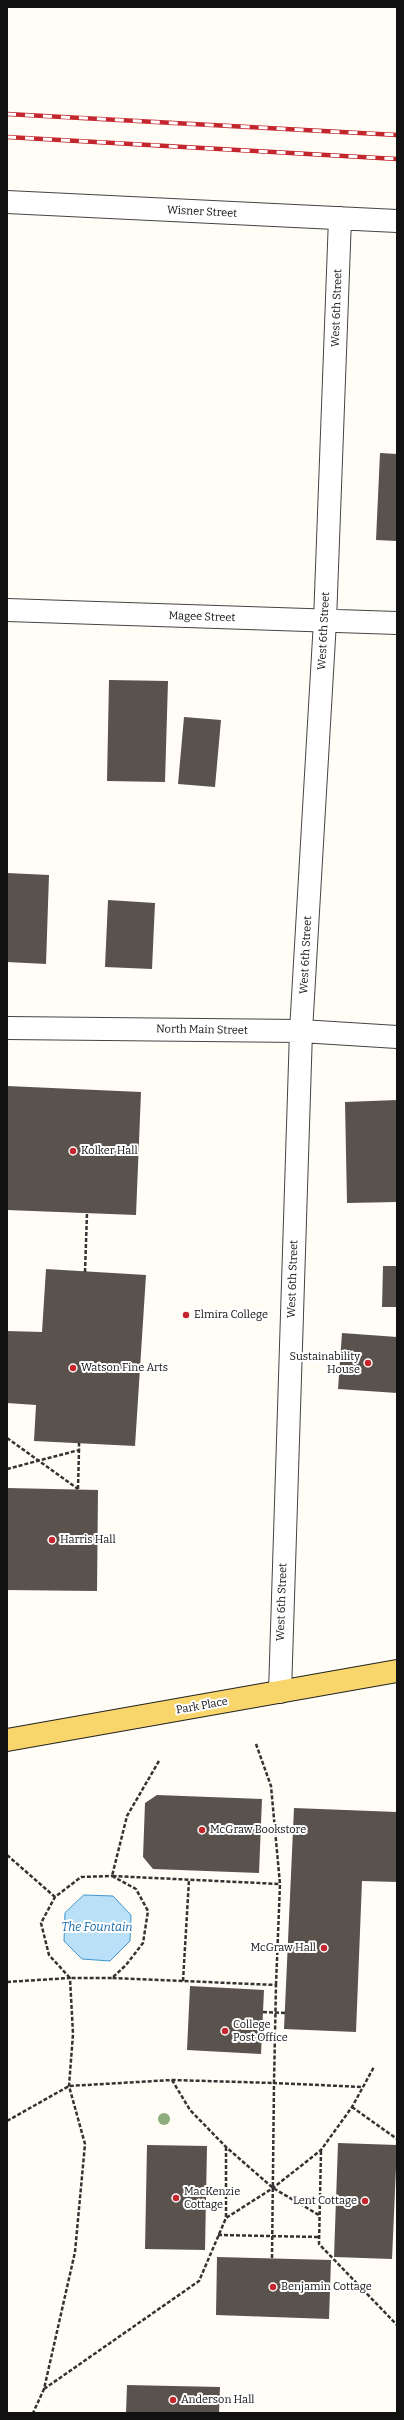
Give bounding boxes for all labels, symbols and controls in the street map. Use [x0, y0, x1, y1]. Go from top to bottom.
street label: Wisner Street [167, 204, 237, 220]
street label: West 6th Street [329, 269, 345, 347]
street label: West 6th Street [315, 592, 333, 670]
street label: Magee Street [168, 609, 236, 625]
street label: West 6th Street [297, 916, 315, 994]
street label: North Main Street [156, 1023, 248, 1037]
place label: Kolker Hall [81, 1144, 138, 1158]
marker: Kolker Hall [68, 1146, 78, 1156]
street label: West 6th Street [285, 1240, 301, 1318]
place label: Elmira College [194, 1308, 268, 1322]
marker: Elmira College [181, 1310, 191, 1320]
place label: Sustainability House [290, 1350, 360, 1376]
marker: Sustainability House [363, 1358, 373, 1368]
place label: Watson Fine Arts [81, 1361, 168, 1375]
marker: Watson Fine Arts [68, 1363, 78, 1373]
place label: Harris Hall [60, 1533, 116, 1547]
marker: Harris Hall [47, 1535, 57, 1545]
street label: West 6th Street [274, 1563, 290, 1641]
street label: Park Place [175, 1695, 229, 1717]
place label: McGraw Bookstore [210, 1823, 306, 1837]
marker: McGraw Bookstore [197, 1825, 207, 1835]
water label: The Fountain [61, 1921, 133, 1935]
place label: McGraw Hall [250, 1941, 316, 1955]
marker: McGraw Hall [319, 1943, 329, 1953]
place label: College Post Office [233, 2018, 288, 2044]
marker: College Post Office [220, 2026, 230, 2036]
place label: MacKenzie Cottage [184, 2185, 240, 2211]
marker: MacKenzie Cottage [171, 2193, 181, 2203]
place label: Lent Cottage [293, 2194, 357, 2208]
marker: Lent Cottage [360, 2196, 370, 2206]
place label: Benjamin Cottage [281, 2280, 372, 2294]
marker: Benjamin Cottage [268, 2282, 278, 2292]
place label: Anderson Hall [181, 2393, 254, 2407]
marker: Anderson Hall [168, 2395, 178, 2405]

